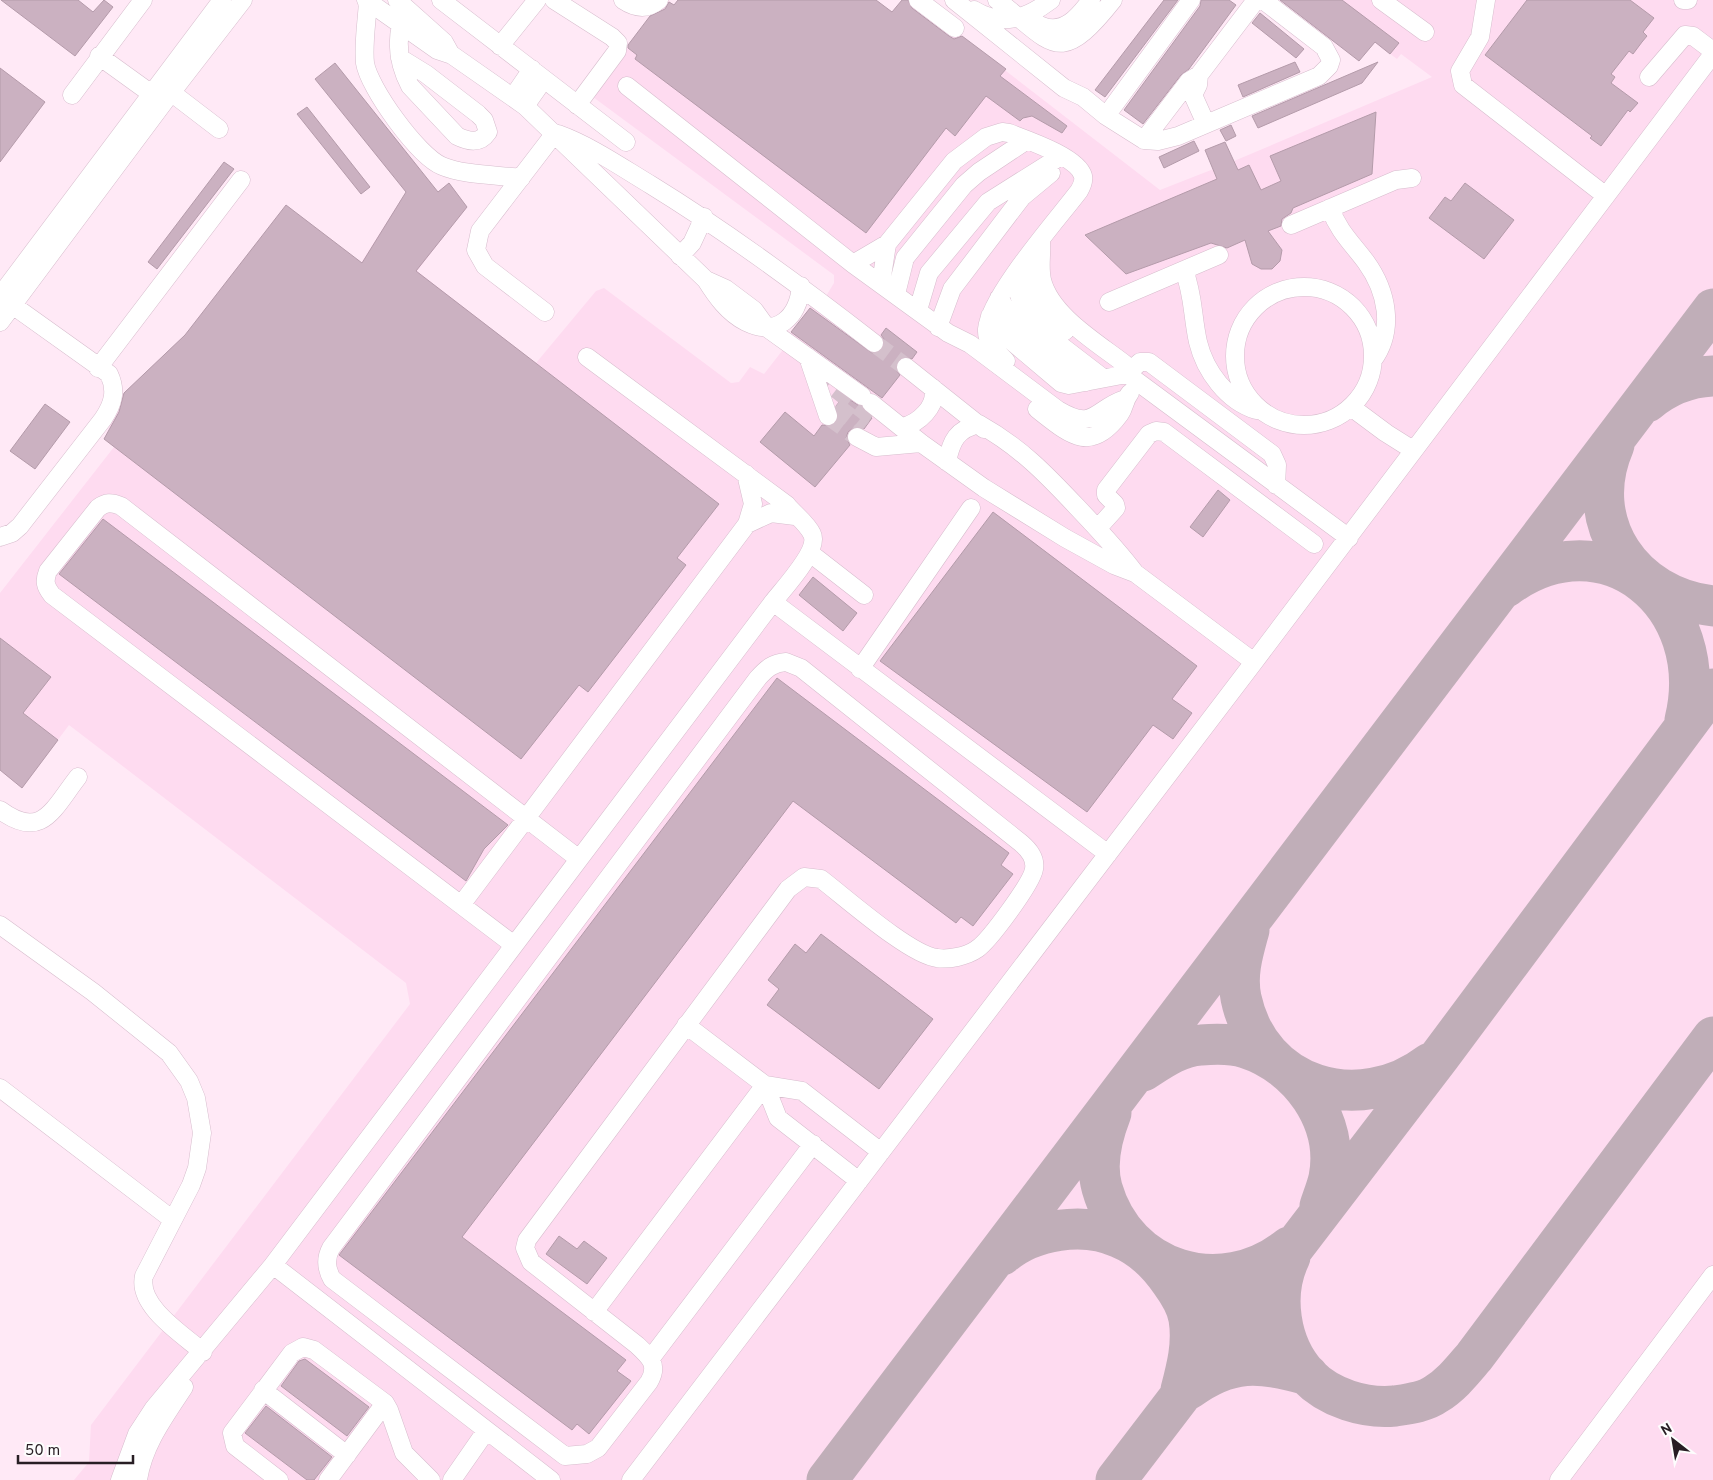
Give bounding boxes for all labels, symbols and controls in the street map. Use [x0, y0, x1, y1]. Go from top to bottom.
north arrow [1648, 1415, 1698, 1465]
text: N [1658, 1420, 1676, 1440]
scale bar [18, 1432, 132, 1464]
text: 50 m [25, 1442, 60, 1461]

